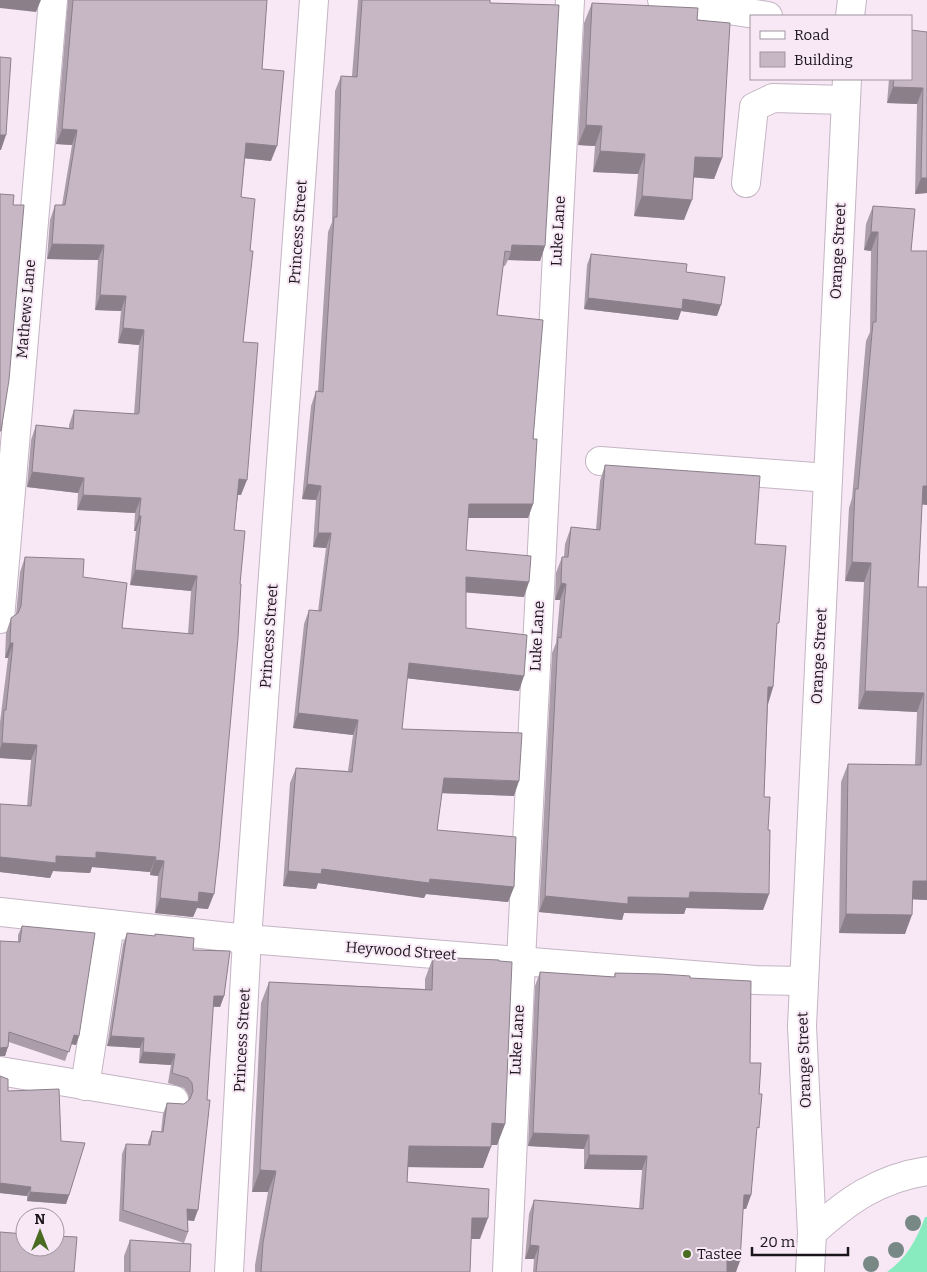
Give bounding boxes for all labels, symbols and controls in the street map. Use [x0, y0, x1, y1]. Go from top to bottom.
legend [750, 15, 912, 80]
text: Road [794, 26, 829, 44]
text: Building [794, 51, 853, 69]
street label: Princess Street [285, 179, 311, 285]
street label: Luke Lane [547, 195, 569, 267]
street label: Orange Street [826, 202, 850, 300]
street label: Mathews Lane [13, 259, 39, 359]
street label: Princess Street [256, 583, 282, 689]
street label: Luke Lane [526, 600, 548, 672]
street label: Orange Street [807, 607, 831, 705]
street label: Heywood Street [345, 938, 458, 964]
street label: Princess Street [230, 987, 254, 1093]
street label: Luke Lane [506, 1004, 528, 1076]
street label: Orange Street [793, 1011, 815, 1109]
north arrow [15, 1207, 65, 1257]
text: N [35, 1211, 46, 1228]
scale bar [752, 1224, 848, 1256]
text: 20 m [760, 1233, 796, 1251]
place label: Tastee [697, 1245, 742, 1263]
marker: Tastee [681, 1248, 693, 1260]

